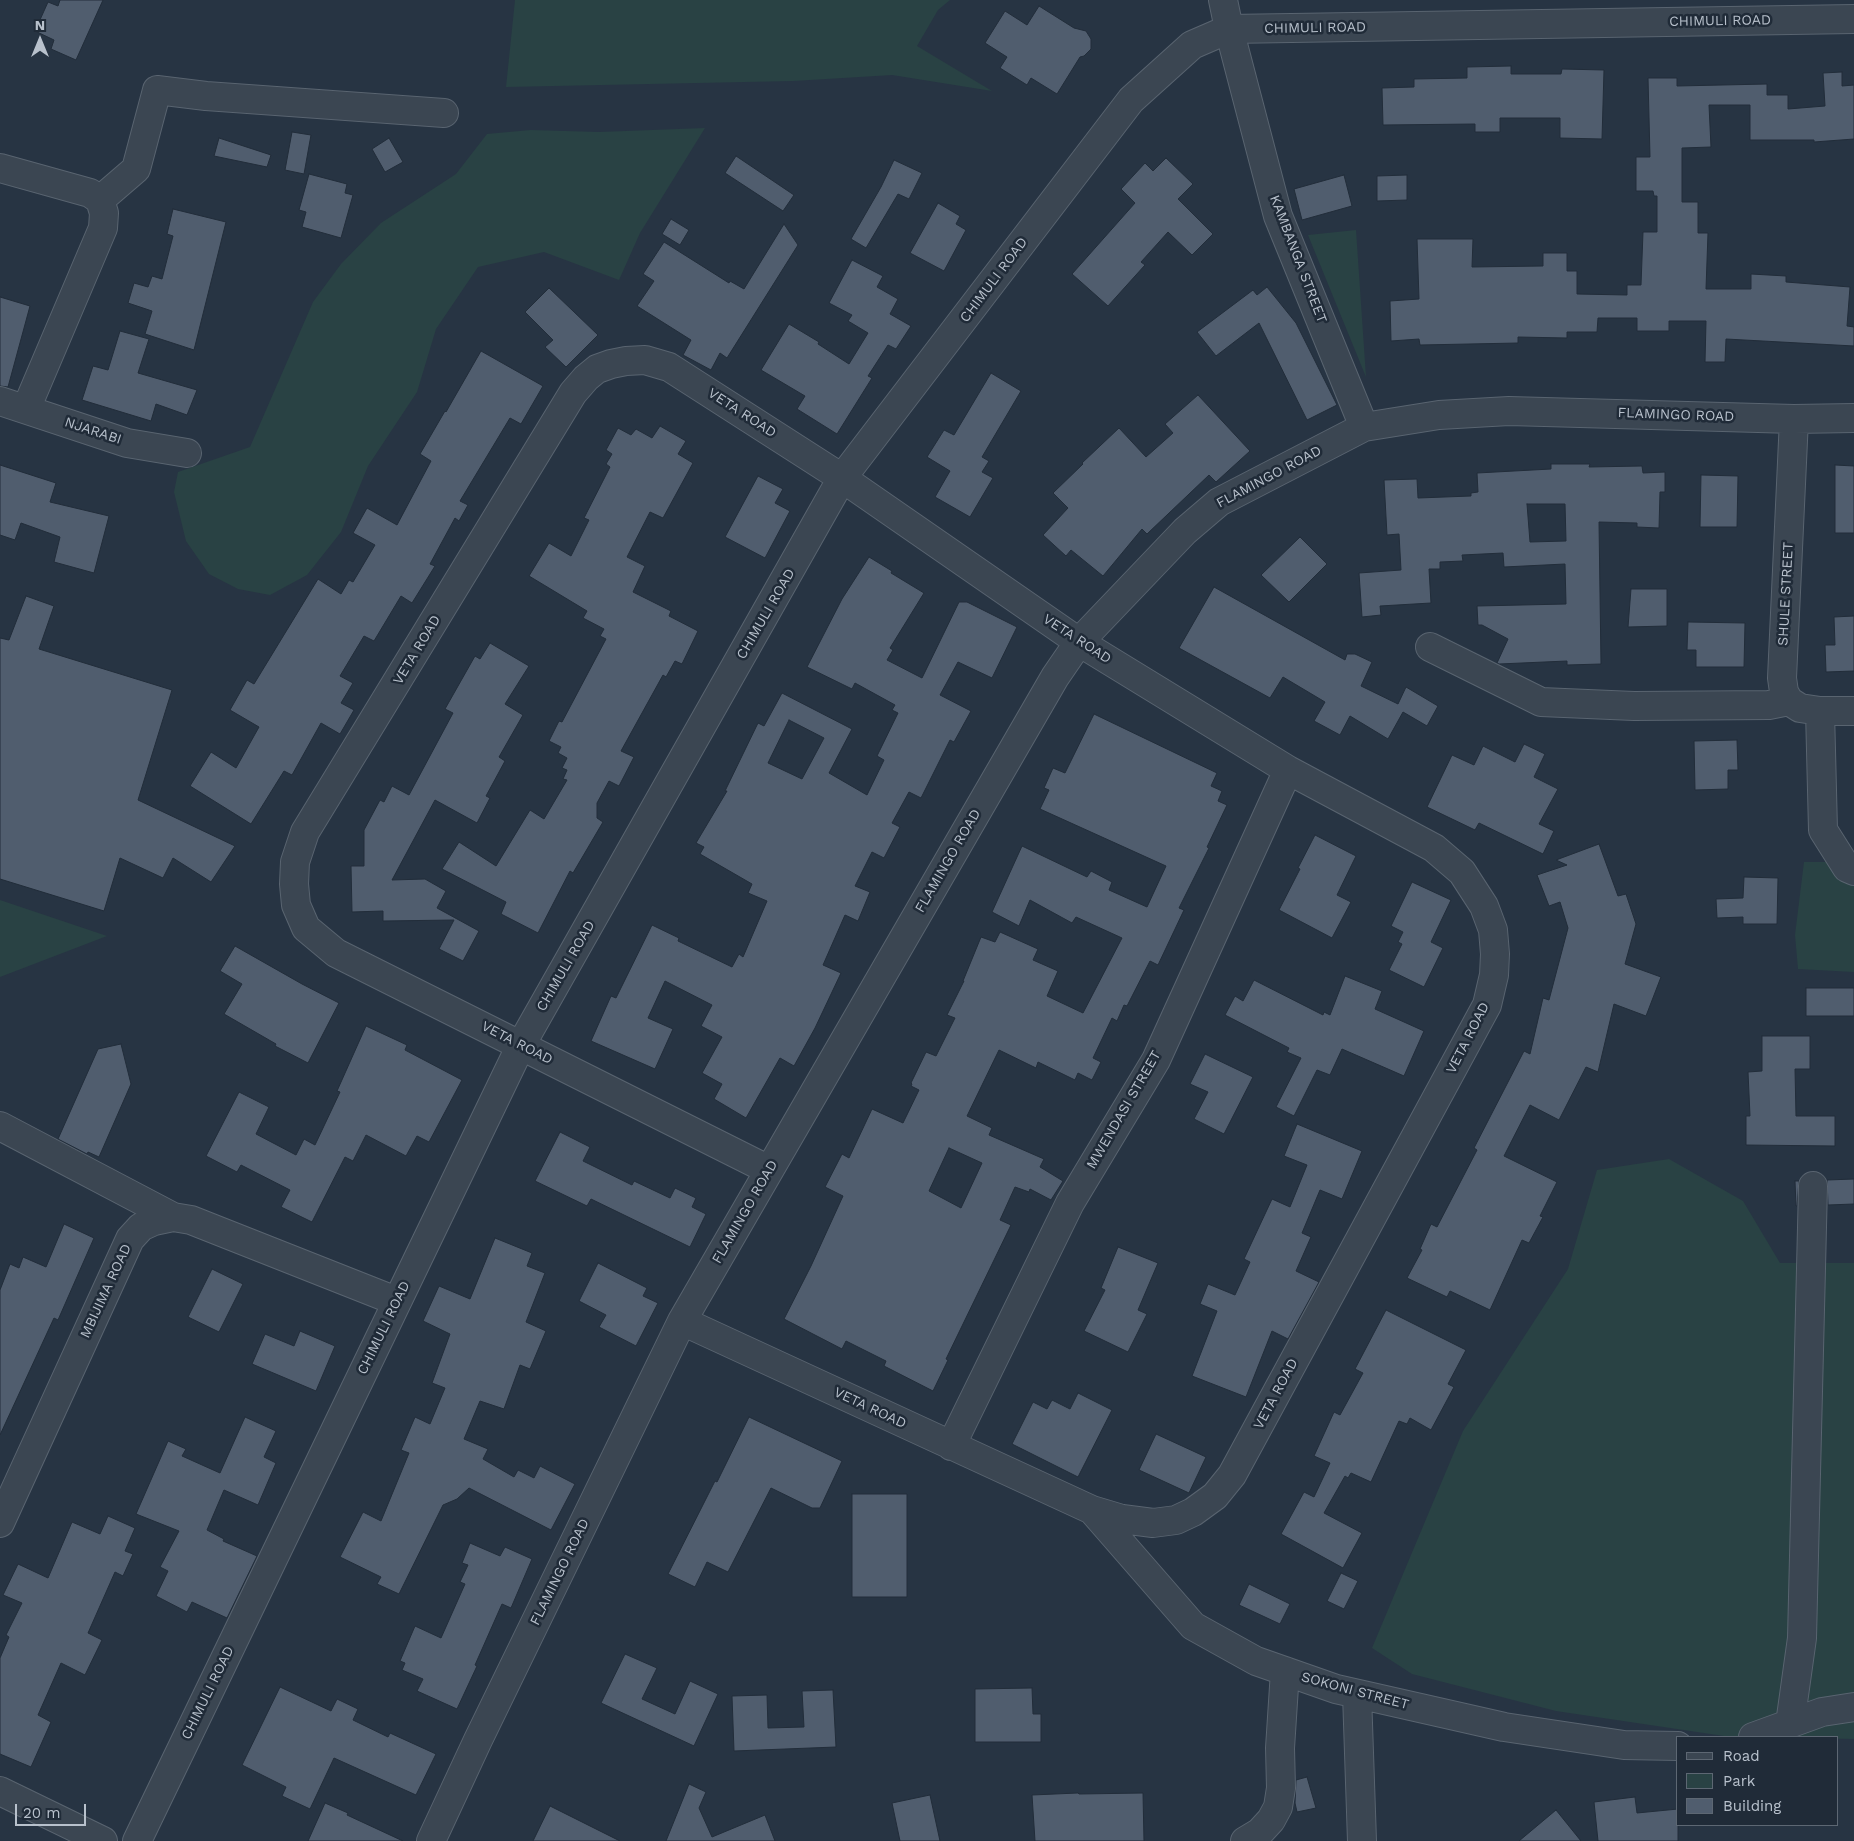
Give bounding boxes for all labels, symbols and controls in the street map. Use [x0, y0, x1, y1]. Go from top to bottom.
street label: CHIMULI ROAD [1669, 12, 1771, 30]
north arrow [15, 15, 65, 65]
text: N [35, 17, 45, 33]
street label: CHIMULI ROAD [1264, 19, 1366, 37]
street label: KAMBANGA STREET [1266, 193, 1330, 325]
street label: CHIMULI ROAD [957, 234, 1031, 326]
street label: VETA ROAD [705, 385, 779, 441]
street label: FLAMINGO ROAD [1617, 405, 1735, 425]
street label: NJARABI [62, 414, 124, 448]
street label: FLAMINGO ROAD [1214, 442, 1324, 512]
street label: SHULE STREET [1775, 542, 1797, 646]
street label: CHIMULI ROAD [733, 566, 799, 662]
street label: VETA ROAD [1040, 611, 1114, 667]
street label: VETA ROAD [390, 612, 444, 688]
street label: FLAMINGO ROAD [912, 806, 984, 916]
street label: CHIMULI ROAD [533, 918, 599, 1014]
street label: VETA ROAD [1443, 999, 1493, 1077]
street label: VETA ROAD [478, 1018, 556, 1068]
street label: MWENDASI STREET [1083, 1048, 1165, 1172]
street label: FLAMINGO ROAD [709, 1157, 781, 1267]
street label: MBIJIMA ROAD [77, 1241, 135, 1341]
street label: CHIMULI ROAD [354, 1279, 414, 1377]
street label: VETA ROAD [1250, 1356, 1302, 1432]
street label: VETA ROAD [831, 1384, 909, 1432]
street label: FLAMINGO ROAD [527, 1516, 593, 1628]
street label: CHIMULI ROAD [178, 1644, 238, 1742]
street label: SOKONI STREET [1299, 1669, 1411, 1713]
legend [1676, 1736, 1839, 1826]
text: Road [1723, 1747, 1760, 1765]
text: Park [1723, 1772, 1755, 1790]
scale bar [18, 1794, 89, 1826]
text: Building [1723, 1797, 1781, 1815]
text: 20 m [23, 1804, 61, 1822]

